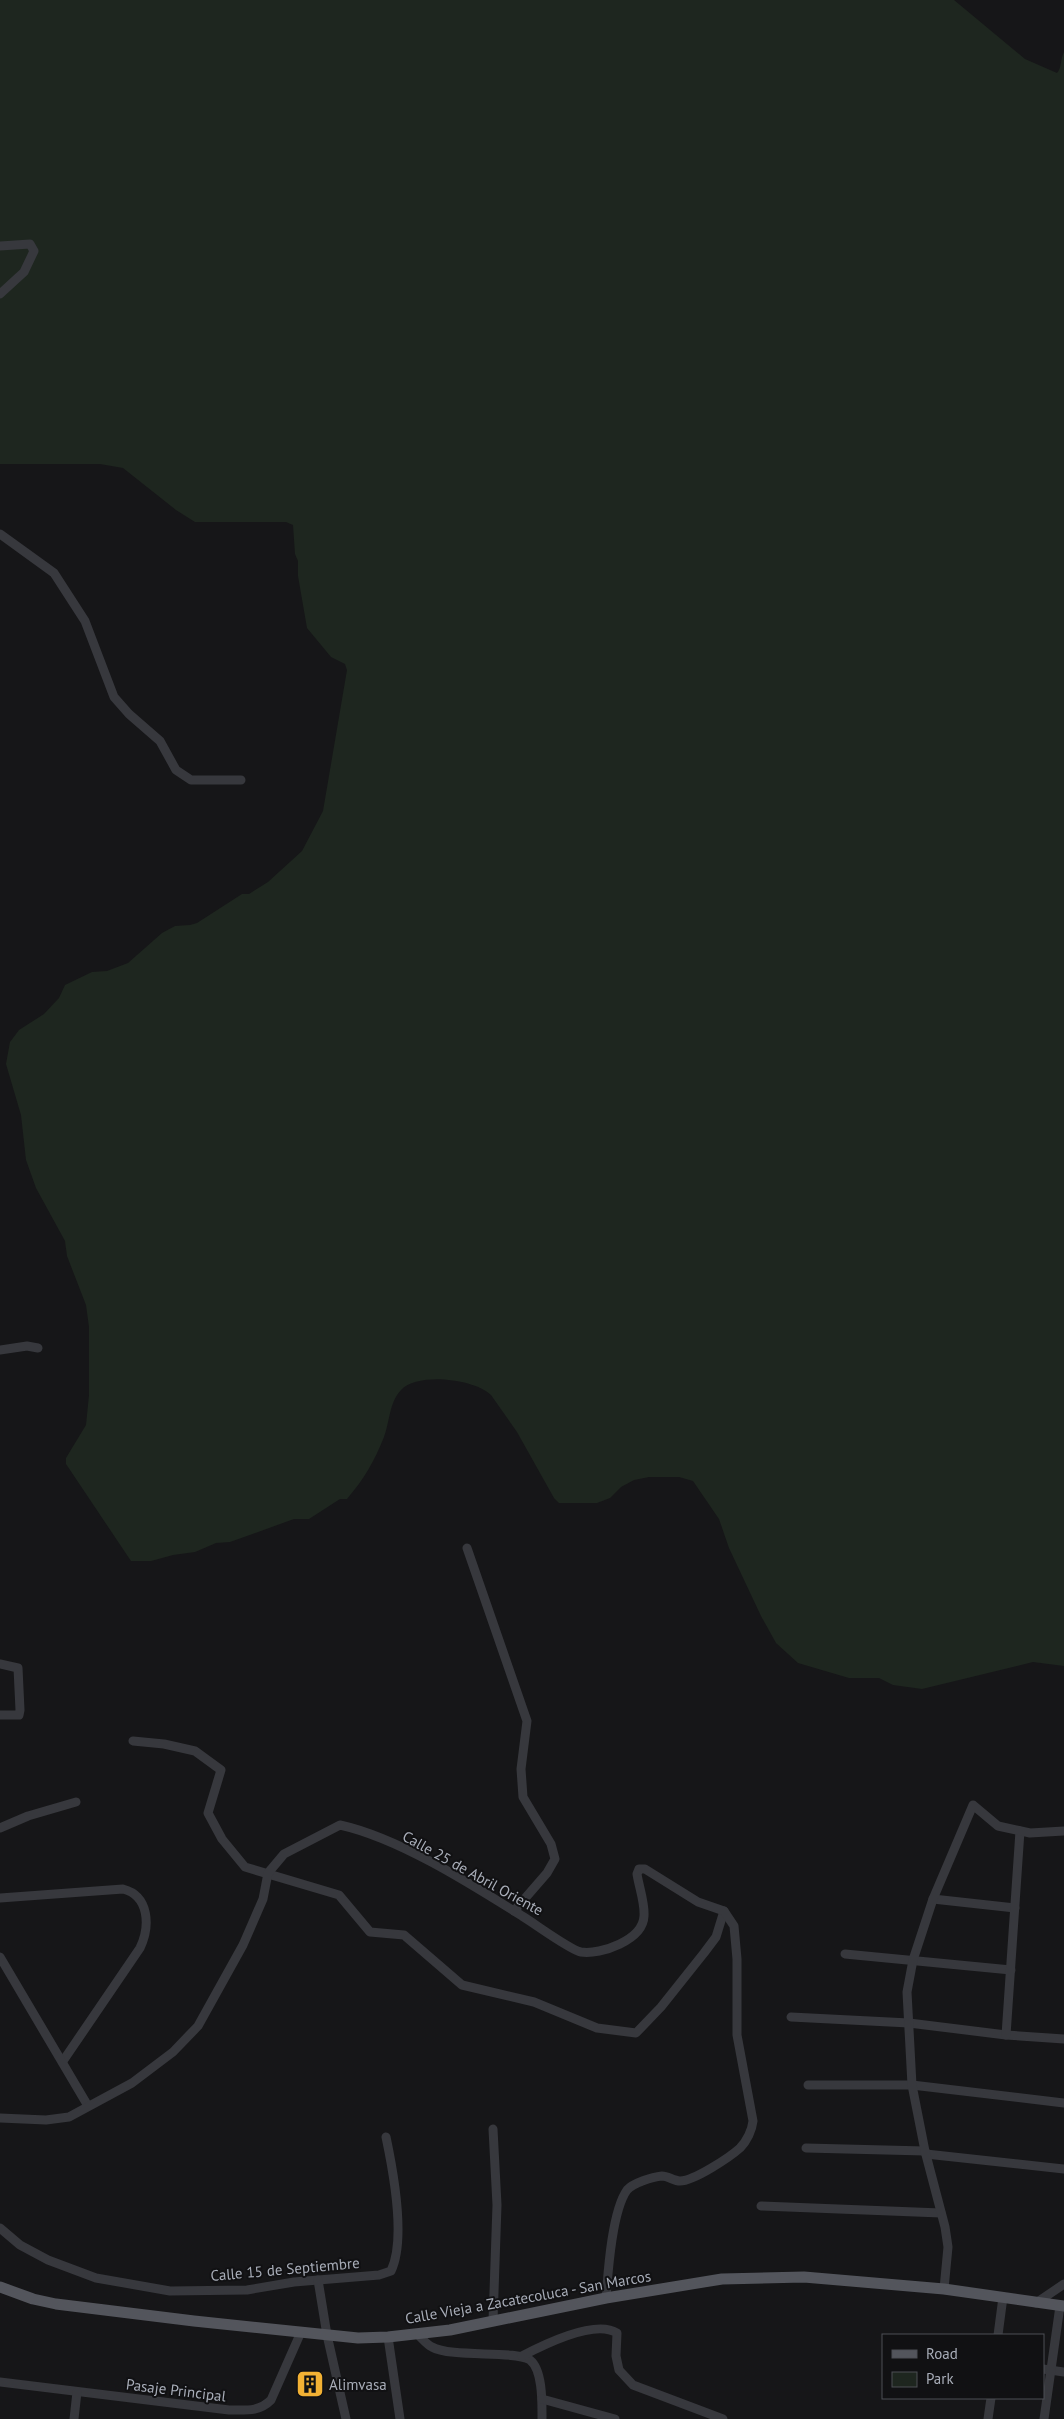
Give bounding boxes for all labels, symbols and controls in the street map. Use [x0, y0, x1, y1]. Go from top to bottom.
street label: Calle 25 de Abril Oriente [399, 1826, 547, 1920]
street label: Calle 15 de Septiembre [210, 2253, 360, 2285]
street label: Calle Vieja a Zacatecoluca - San Marcos [404, 2266, 652, 2328]
legend [882, 2334, 1044, 2399]
text: Road [926, 2344, 958, 2363]
building icon: Alimvasa [295, 2369, 325, 2399]
text: Park [926, 2369, 954, 2388]
street label: Pasaje Principal [125, 2374, 228, 2406]
place label: Alimvasa [329, 2375, 387, 2394]

